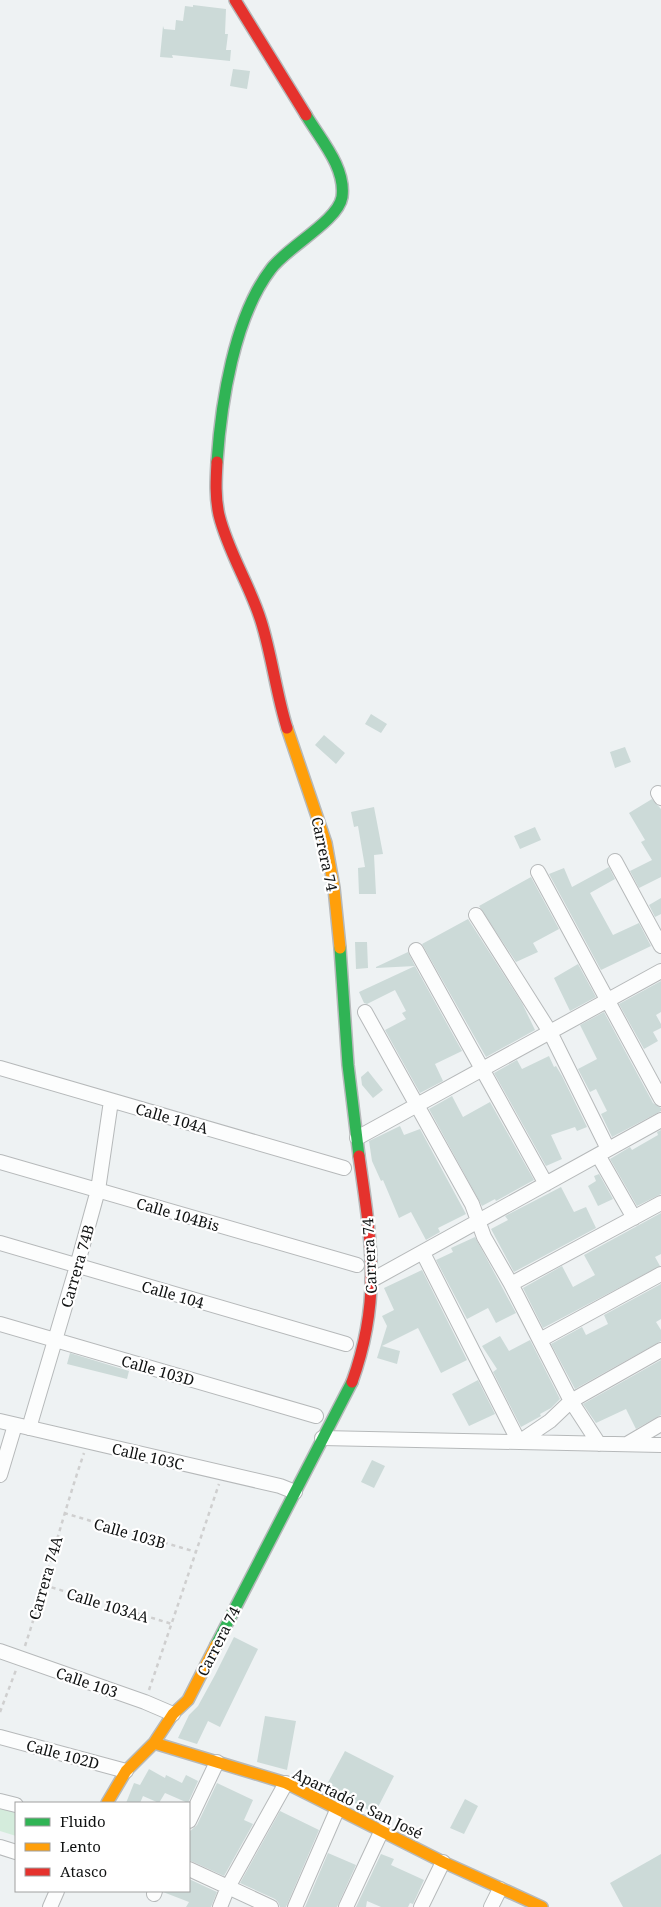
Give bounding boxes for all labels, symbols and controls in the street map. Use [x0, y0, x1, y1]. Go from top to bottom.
street label: Carrera 74 [307, 815, 343, 894]
street label: Calle 104A [133, 1098, 211, 1138]
street label: Calle 104Bis [134, 1193, 222, 1235]
street label: Carrera 74 [357, 1217, 381, 1294]
street label: Carrera 74B [56, 1222, 98, 1310]
street label: Calle 104 [139, 1276, 207, 1313]
street label: Calle 103D [119, 1350, 197, 1390]
street label: Calle 103C [110, 1438, 186, 1474]
street label: Calle 103B [92, 1513, 168, 1553]
street label: Carrera 74A [23, 1533, 67, 1622]
street label: Calle 103AA [64, 1583, 152, 1627]
street label: Carrera 74 [192, 1602, 244, 1679]
street label: Calle 103 [53, 1662, 121, 1702]
street label: Calle 102D [24, 1735, 102, 1773]
street label: Apartadó a San José [290, 1763, 426, 1843]
legend [15, 1802, 190, 1892]
text: Fluido [60, 1811, 106, 1831]
text: Lento [60, 1836, 101, 1856]
text: Atasco [60, 1861, 107, 1881]

